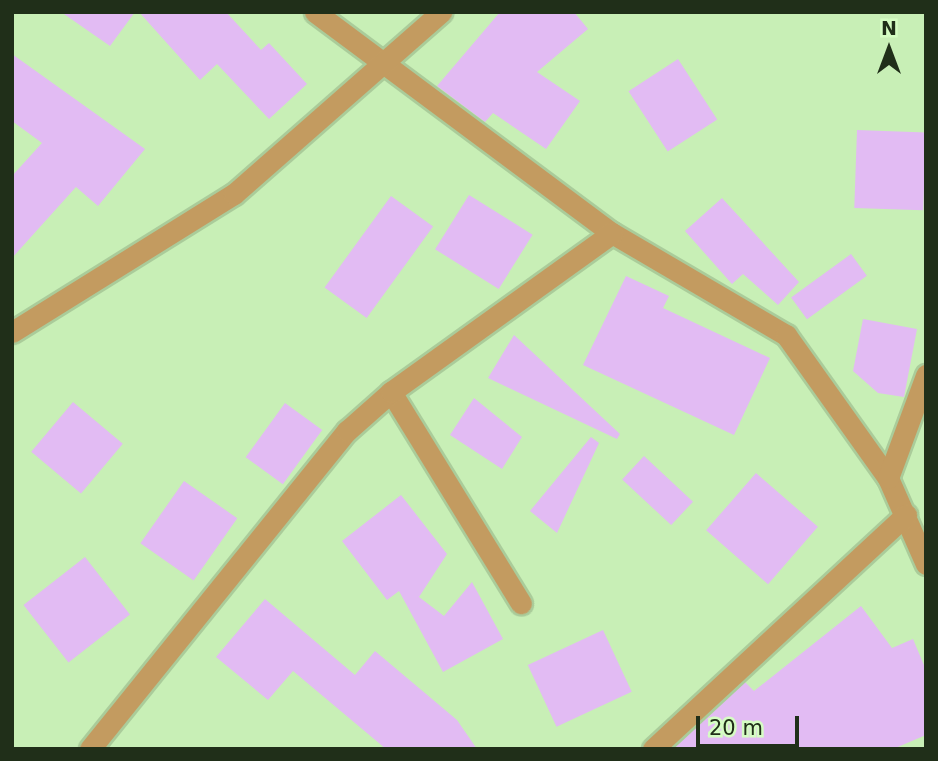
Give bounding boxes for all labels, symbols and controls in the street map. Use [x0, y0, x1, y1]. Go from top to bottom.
north arrow [854, 14, 924, 84]
text: N [881, 17, 897, 39]
scale bar [700, 702, 803, 746]
text: 20 m [709, 716, 763, 740]

